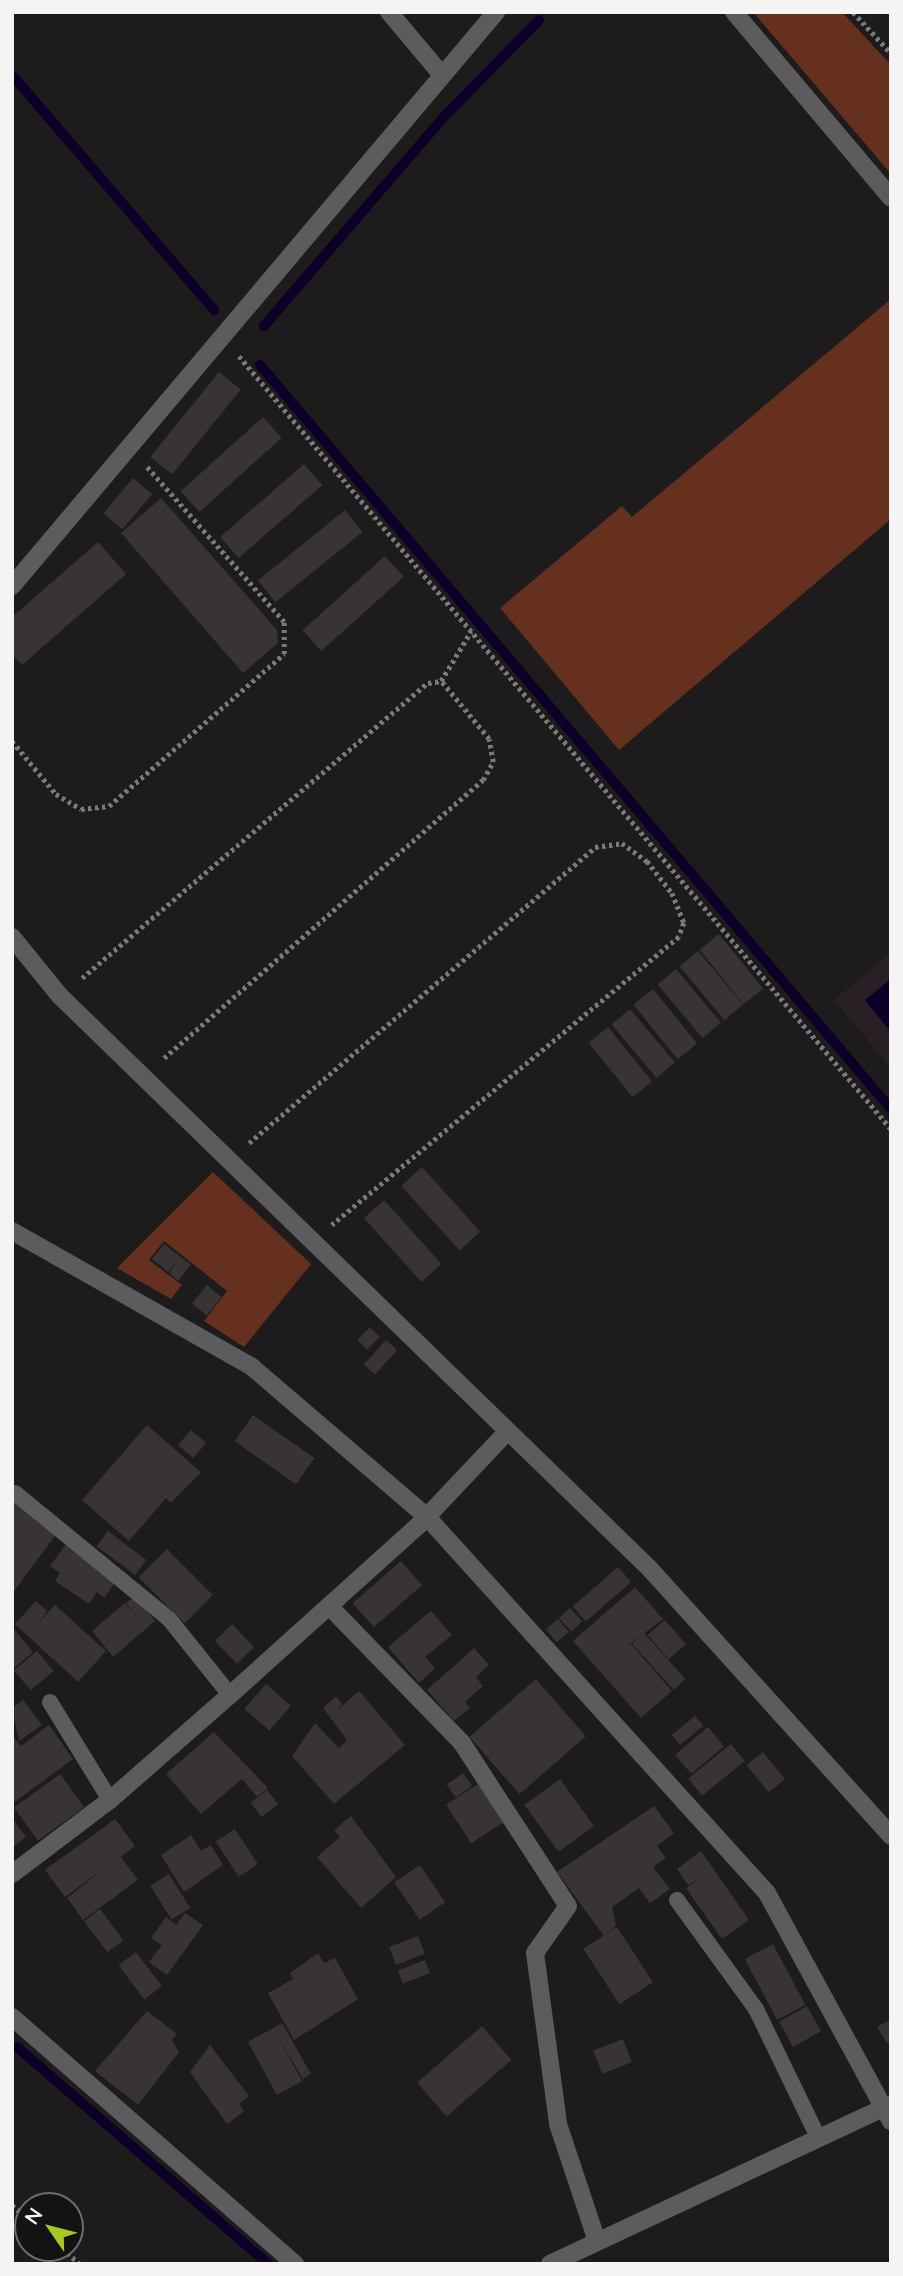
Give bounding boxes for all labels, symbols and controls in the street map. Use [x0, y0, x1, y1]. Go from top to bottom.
north arrow [14, 2192, 84, 2262]
text: N [19, 2203, 47, 2228]

